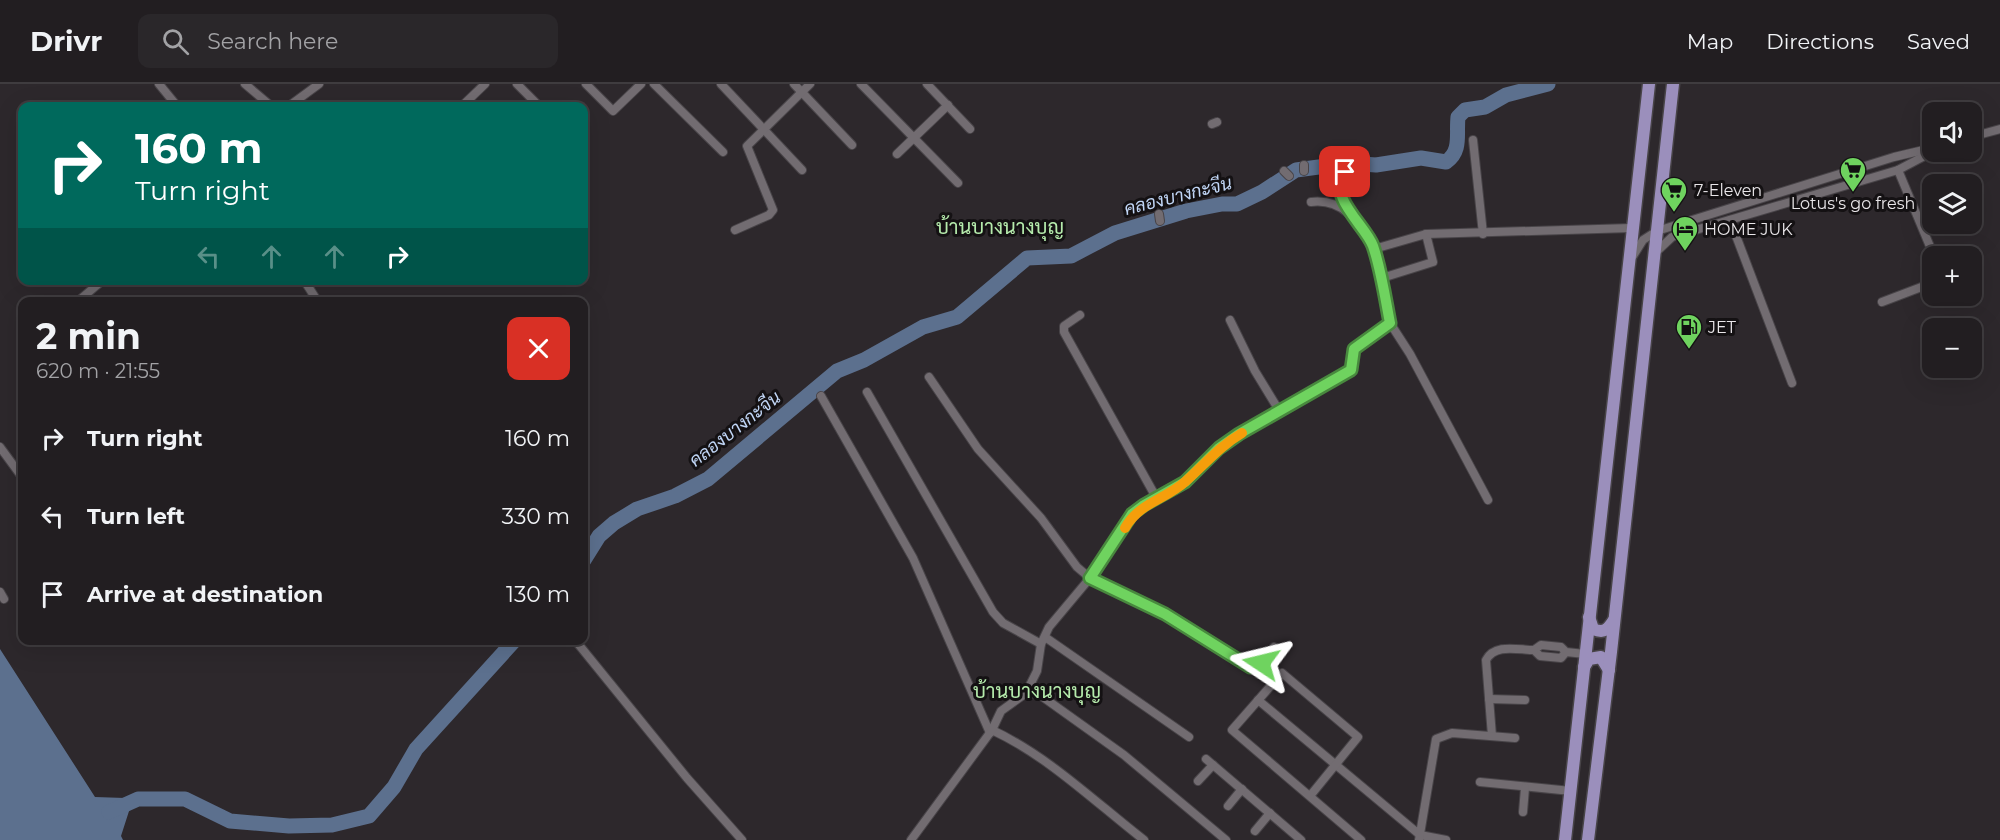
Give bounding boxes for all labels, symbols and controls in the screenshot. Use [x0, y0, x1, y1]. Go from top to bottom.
search box [138, 14, 558, 68]
text: Drivr [30, 24, 102, 58]
icon: search [159, 25, 192, 58]
text: Search here [207, 28, 338, 55]
text: Map [1687, 29, 1733, 54]
text: Directions [1766, 29, 1874, 54]
text: Saved [1907, 29, 1970, 54]
map controls [1922, 102, 1982, 378]
button: sound [1922, 102, 1982, 162]
text: 160 m [135, 122, 263, 174]
icon: right [36, 126, 114, 204]
pin [1319, 146, 1370, 197]
icon: arrive [1328, 155, 1361, 188]
supermarket icon: Lotus's go fresh [1838, 155, 1868, 193]
water label: คลองบางกะจีน [1121, 170, 1235, 220]
text: Turn right [135, 174, 270, 207]
button: layers [1922, 174, 1982, 234]
supermarket icon: 7-Eleven [1659, 175, 1689, 213]
place label: 7-Eleven [1694, 181, 1762, 200]
place label: Lotus's go fresh [1791, 194, 1915, 213]
hotel icon: HOME JUK [1670, 214, 1700, 252]
district label: บ้านบางนางบุญ [936, 215, 1064, 241]
place label: HOME JUK [1704, 220, 1793, 239]
icon: left [192, 240, 225, 273]
icon: ahead [255, 240, 288, 273]
icon: ahead [318, 240, 351, 273]
icon: right [381, 240, 414, 273]
button: + [1922, 246, 1982, 306]
fuel station icon: JET [1674, 312, 1704, 350]
text: 2 min [36, 314, 141, 358]
button: close [507, 317, 570, 380]
place label: JET [1707, 318, 1737, 337]
button: − [1922, 318, 1982, 378]
text: 620 m · 21:55 [36, 359, 160, 383]
water label: คลองบางกะจีน [684, 385, 786, 472]
icon: right [36, 422, 69, 455]
text: Turn right [87, 425, 202, 452]
text: 160 m [505, 425, 570, 452]
icon: left [36, 500, 69, 533]
text: Turn left [87, 503, 185, 530]
text: 330 m [502, 503, 570, 530]
icon: arrive [36, 578, 69, 611]
text: Arrive at destination [87, 581, 323, 608]
text: 130 m [506, 581, 570, 608]
position arrow [1229, 631, 1293, 695]
district label: บ้านบางนางบุญ [973, 679, 1101, 705]

